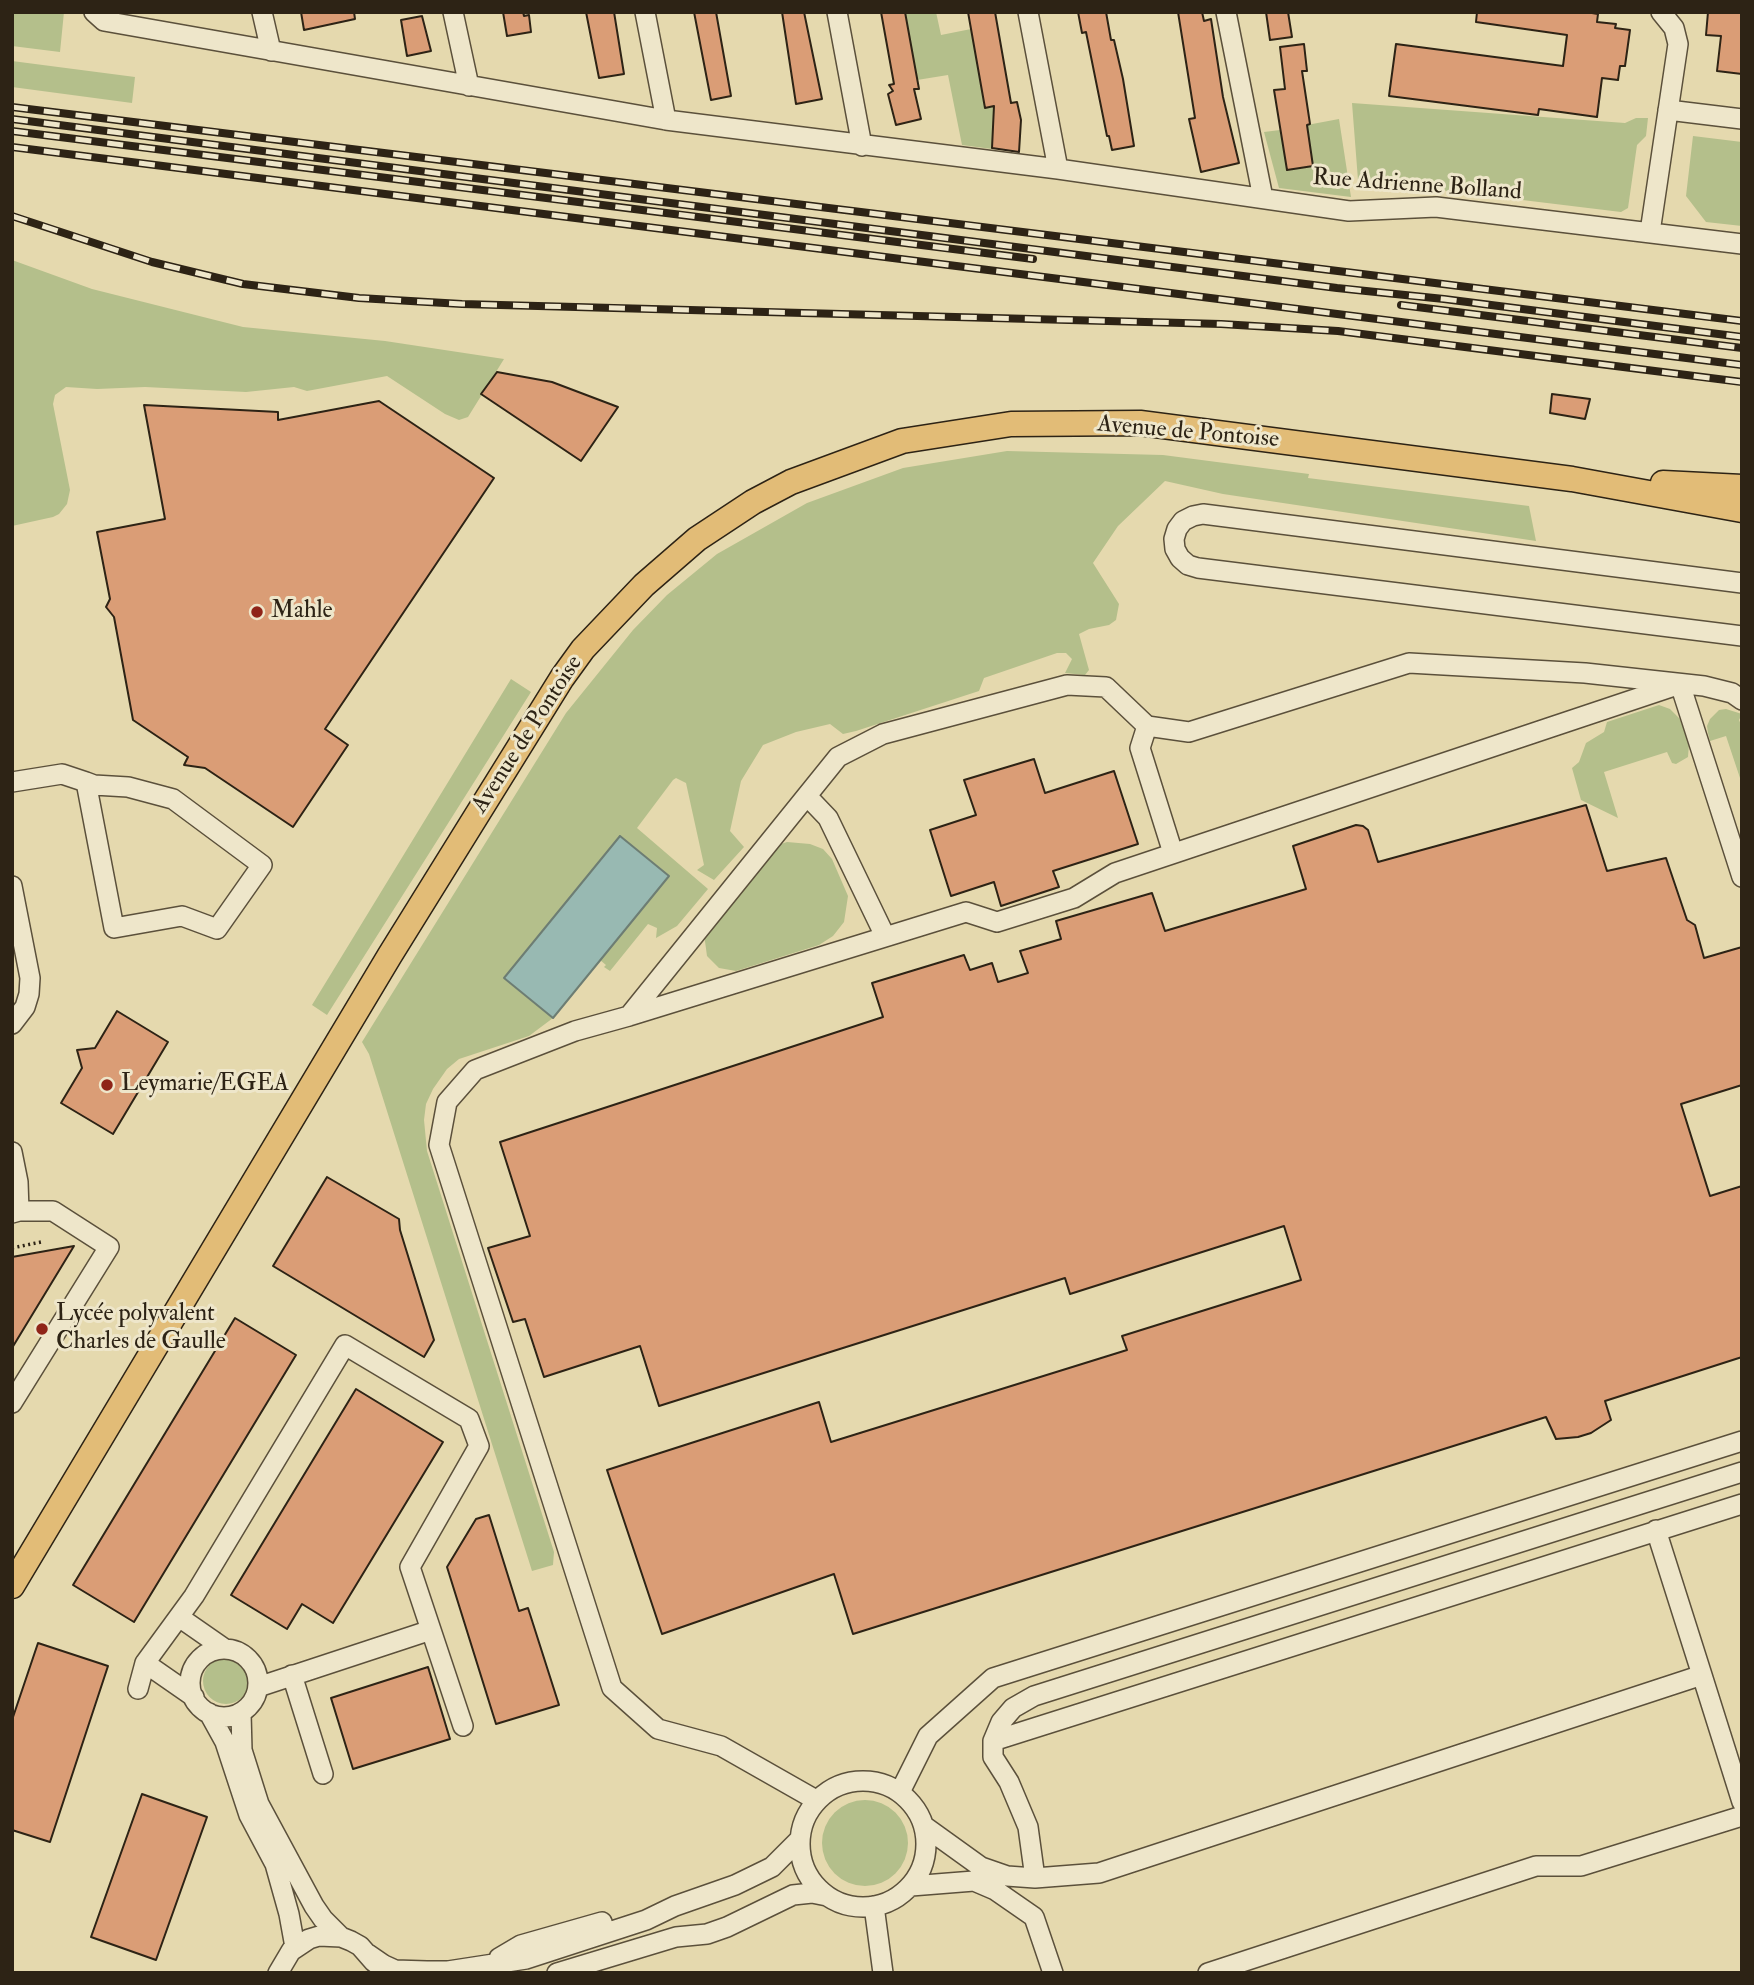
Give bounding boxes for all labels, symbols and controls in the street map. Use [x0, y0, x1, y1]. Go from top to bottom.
street label: Rue Adrienne Bolland [1311, 164, 1523, 208]
street label: Avenue de Pontoise [1096, 411, 1280, 455]
place label: Mahle [271, 598, 333, 626]
marker: Mahle [249, 604, 265, 620]
street label: Avenue de Pontoise [466, 651, 590, 819]
place label: Leymarie/EGEA [121, 1071, 289, 1099]
marker: Leymarie/EGEA [99, 1077, 115, 1093]
place label: Lycée polyvalent Charles de Gaulle [56, 1301, 226, 1357]
marker: Lycée polyvalent Charles de Gaulle [34, 1321, 50, 1337]

